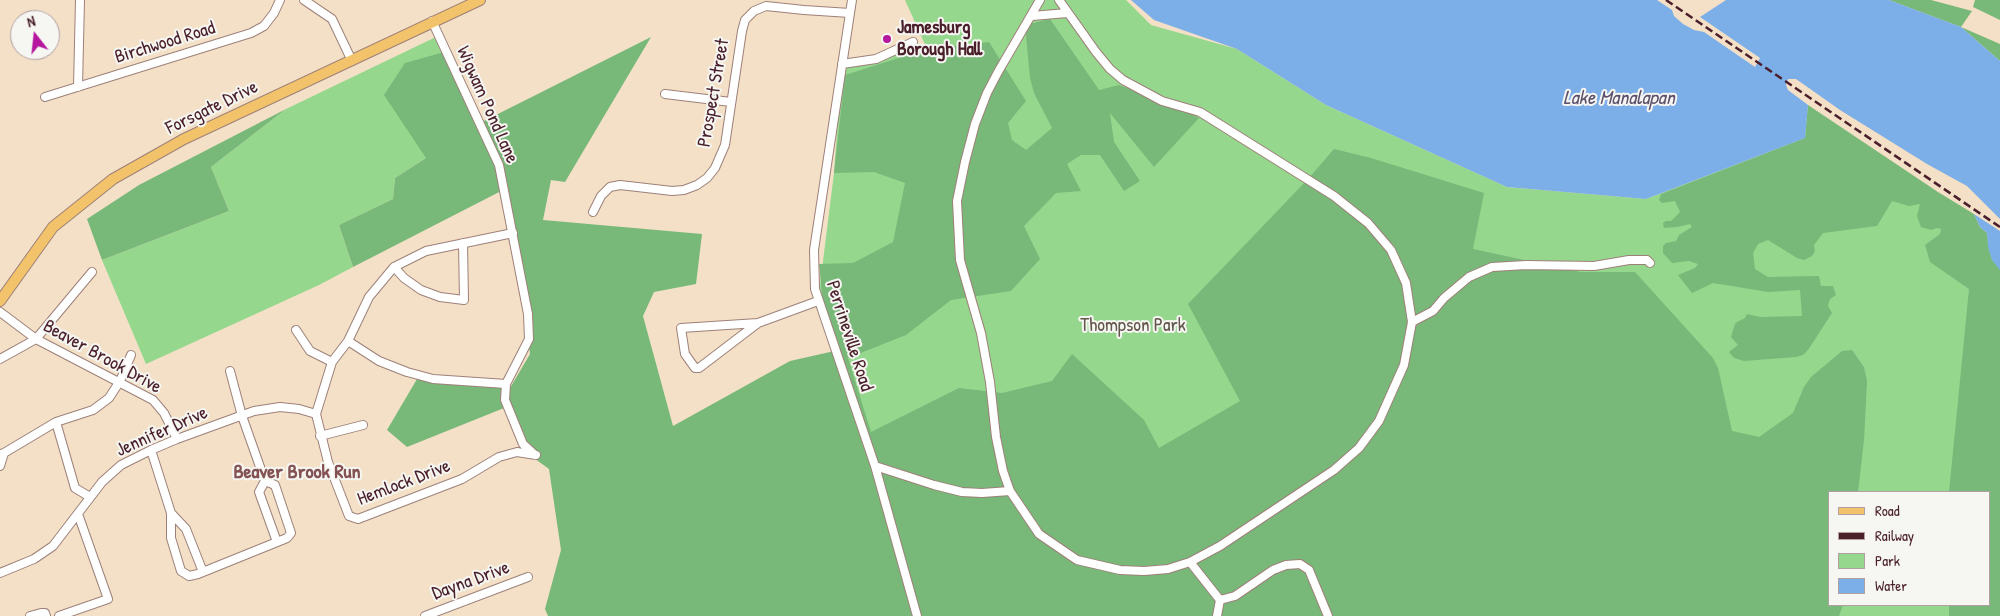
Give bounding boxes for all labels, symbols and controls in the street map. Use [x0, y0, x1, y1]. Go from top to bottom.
north arrow [10, 10, 60, 60]
text: N [25, 11, 37, 31]
street label: Birchwood Road [112, 17, 218, 69]
place label: Jamesburg Borough Hall [897, 17, 982, 61]
marker: Jamesburg Borough Hall [881, 33, 893, 45]
street label: Prospect Street [693, 37, 735, 149]
street label: Wigwam Pond Lane [451, 43, 523, 167]
street label: Forsgate Drive [162, 76, 262, 140]
water label: Lake Manalapan [1563, 87, 1675, 111]
street label: Perrineville Road [820, 278, 878, 394]
street label: Beaver Brook Drive [39, 315, 165, 399]
park label: Thompson Park [1080, 315, 1186, 337]
street label: Jennifer Drive [113, 402, 211, 462]
street label: Hemlock Drive [354, 455, 454, 511]
district label: Beaver Brook Run [233, 461, 361, 485]
legend [1828, 491, 1990, 606]
text: Road [1875, 500, 1900, 521]
text: Railway [1875, 525, 1914, 546]
text: Park [1875, 550, 1900, 571]
street label: Dayna Drive [429, 556, 513, 606]
text: Water [1875, 575, 1907, 596]

